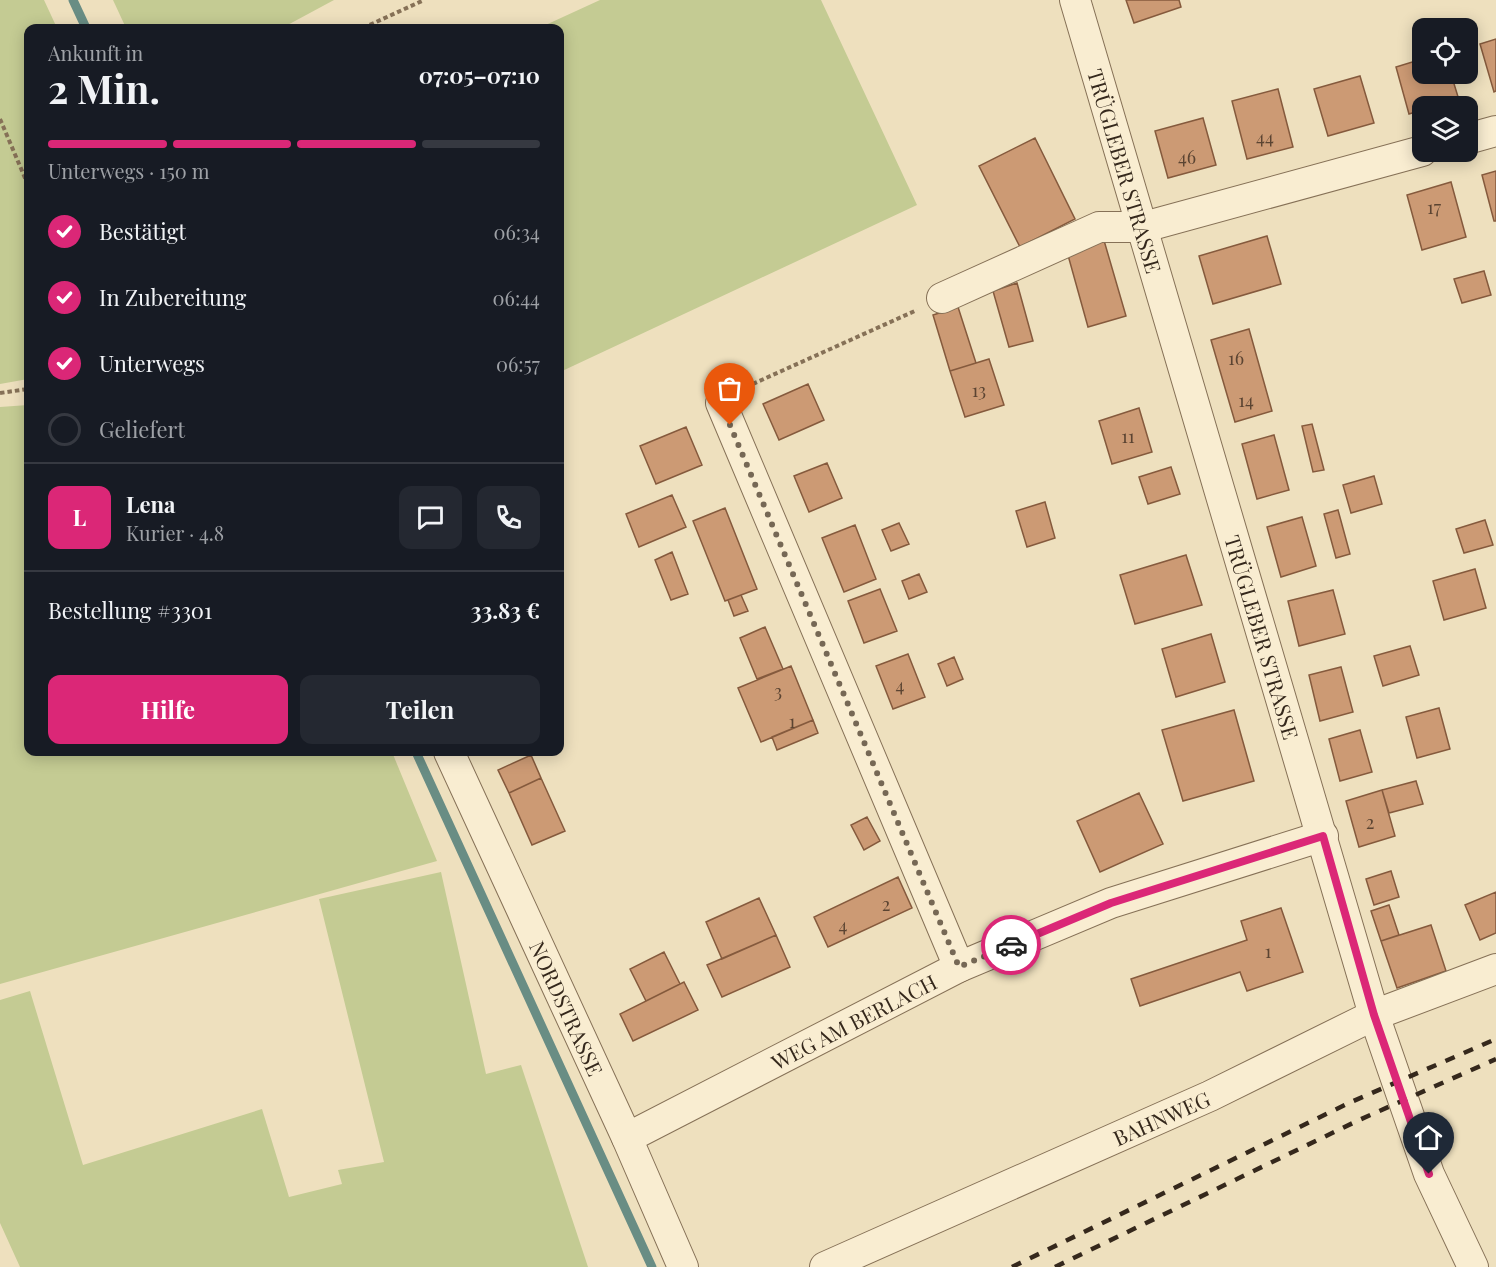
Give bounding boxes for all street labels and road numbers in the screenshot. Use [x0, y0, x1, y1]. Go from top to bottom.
street label: TRÜGLEBER STRASSE [1082, 65, 1169, 276]
street label: TRÜGLEBER STRASSE [1219, 531, 1306, 742]
street label: NORDSTRASSE [524, 936, 610, 1080]
street label: WEG AM BERLACH [765, 967, 941, 1076]
street label: BAHNWEG [1109, 1084, 1214, 1151]

